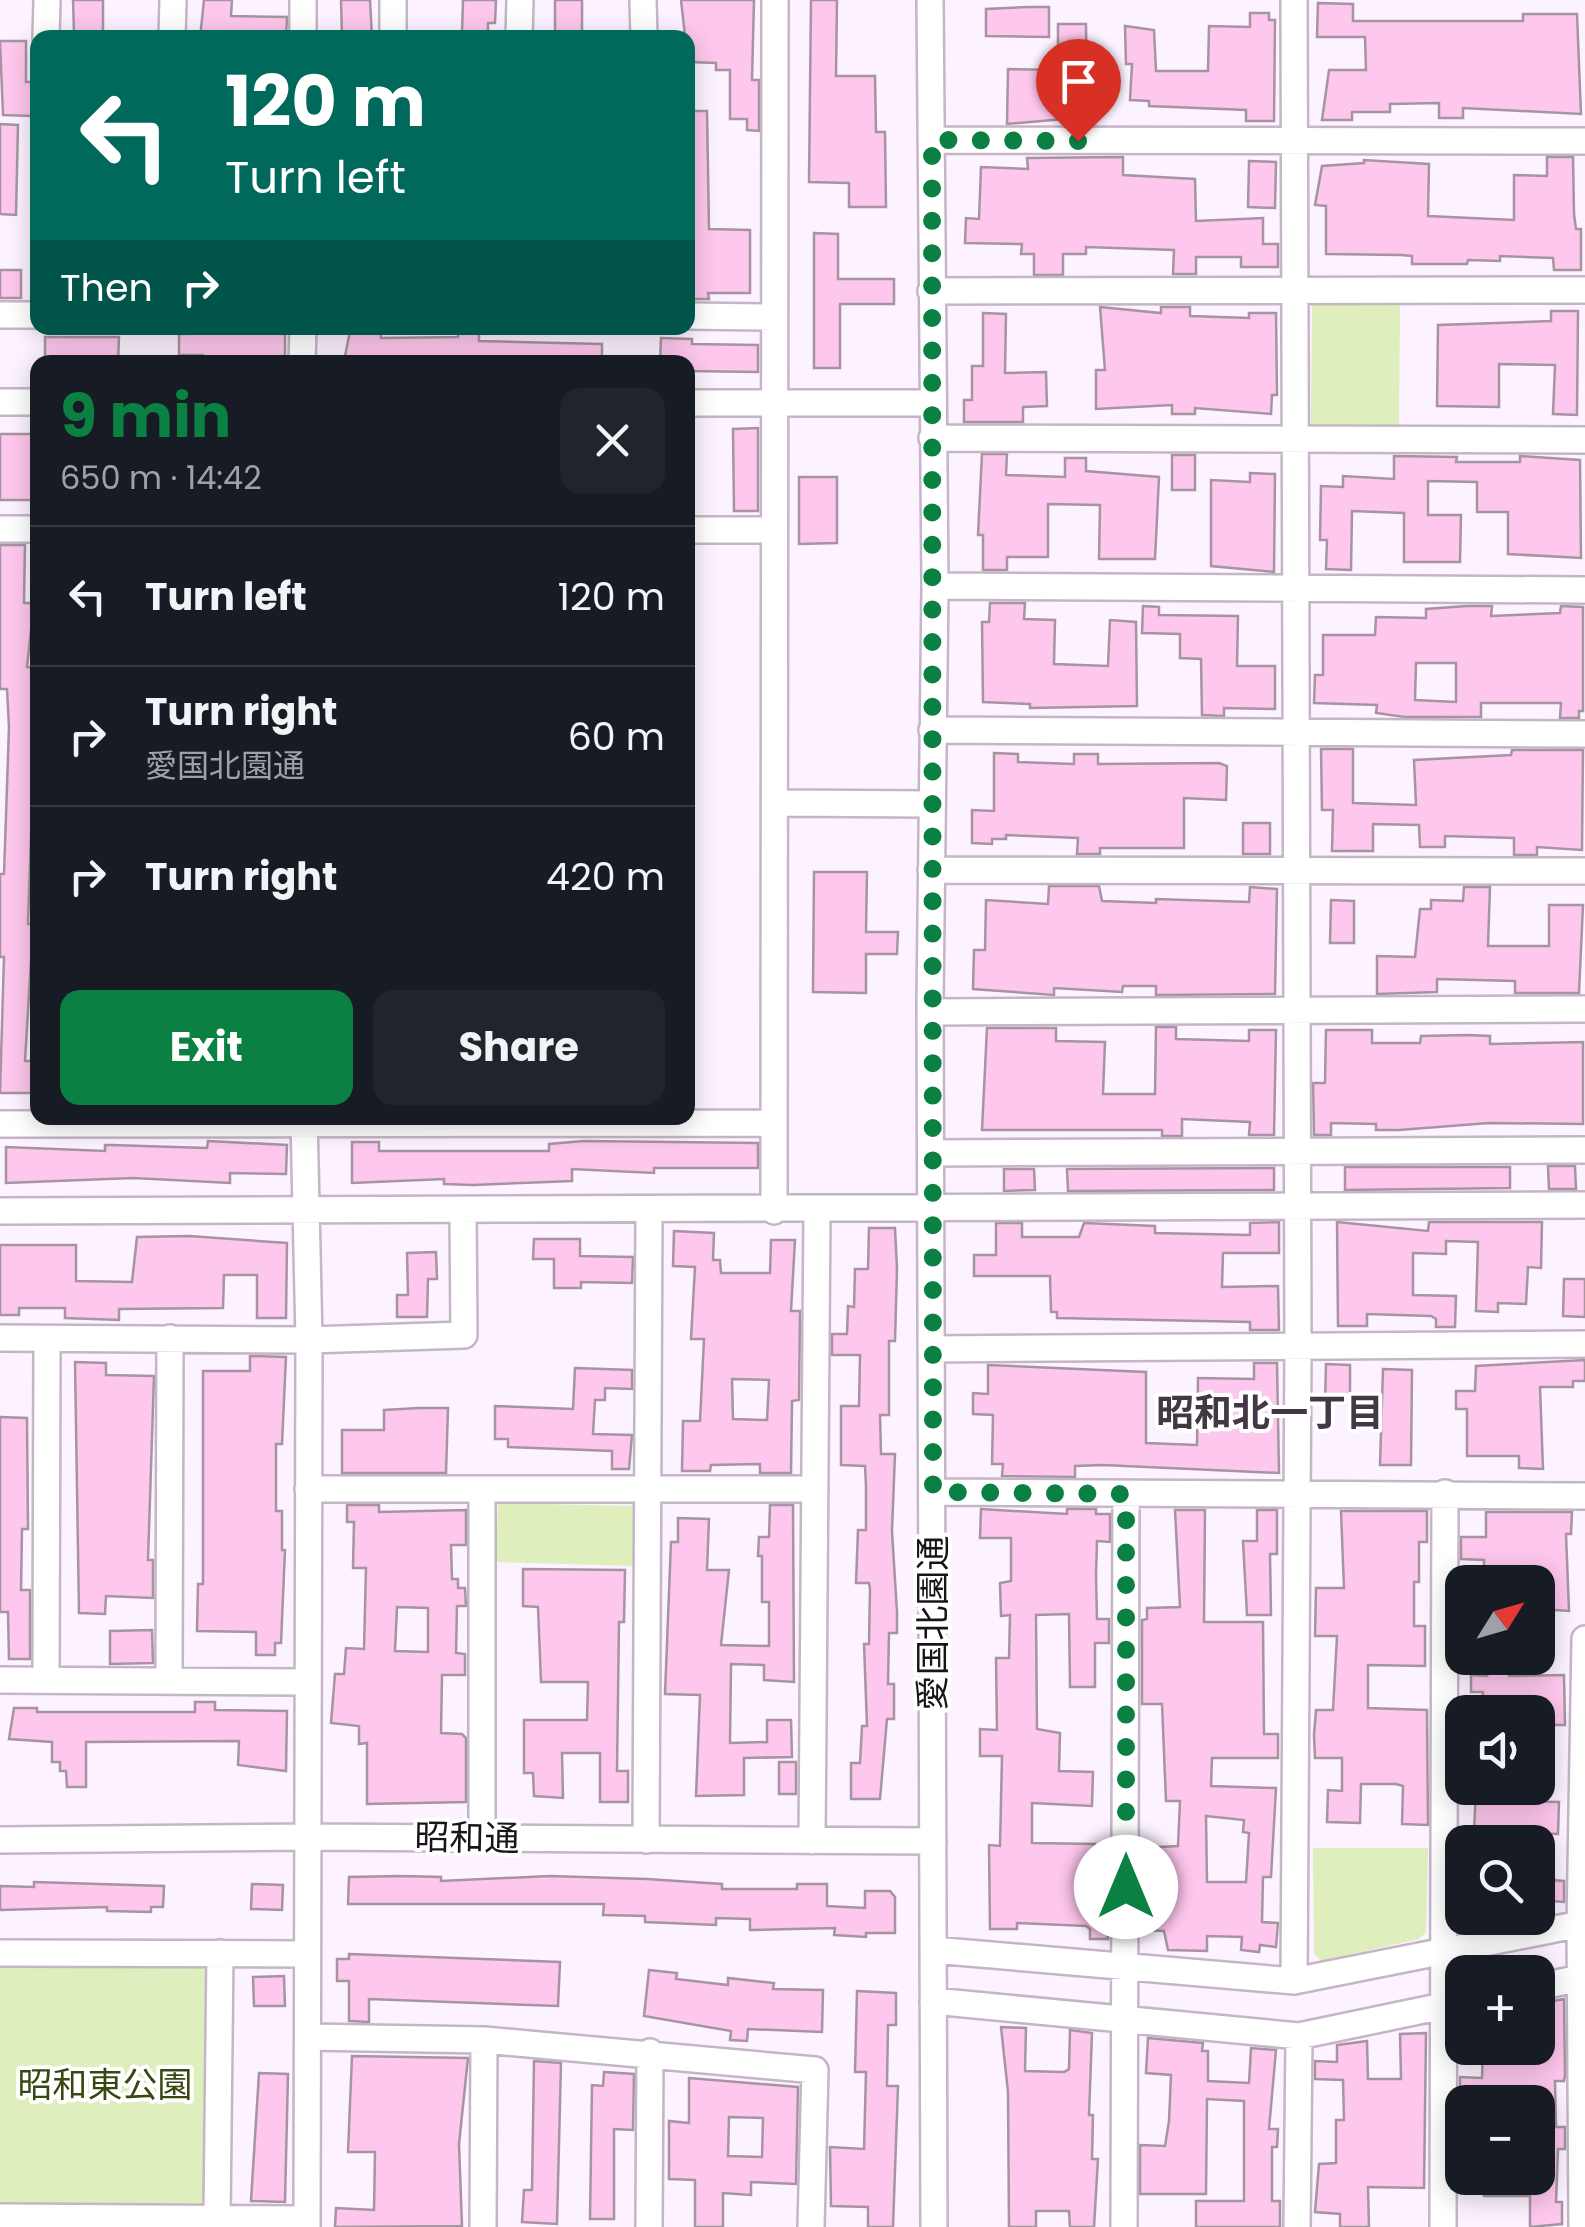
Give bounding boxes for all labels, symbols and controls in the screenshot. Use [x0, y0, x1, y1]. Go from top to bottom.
pin [1036, 39, 1121, 142]
text: 120 m [225, 52, 426, 151]
icon: arrive [1051, 54, 1106, 109]
icon: left [60, 70, 190, 200]
text: Turn left [225, 146, 406, 209]
icon: right [173, 260, 228, 315]
text: Then [60, 261, 153, 314]
text: 9 min [60, 374, 231, 458]
button: close [560, 388, 665, 493]
text: 650 m · 14:42 [60, 455, 262, 500]
icon: left [60, 569, 115, 624]
text: Turn left [145, 570, 307, 623]
text: 120 m [558, 570, 665, 623]
text: Turn right [145, 685, 337, 738]
icon: right [60, 709, 115, 764]
text: 60 m [568, 710, 665, 763]
text: 愛国北園通 [145, 743, 305, 788]
icon: right [60, 849, 115, 904]
text: Turn right [145, 850, 337, 903]
text: 420 m [546, 850, 665, 903]
button: Exit [60, 990, 353, 1105]
button: Share [373, 990, 665, 1105]
district label: 昭和北一丁目 [1156, 1386, 1384, 1439]
street label: 愛国北園通 [908, 1535, 957, 1711]
north arrow [1445, 1565, 1555, 1675]
map controls [1445, 1565, 1555, 2195]
button: sound [1445, 1695, 1555, 1805]
street label: 昭和通 [414, 1812, 520, 1863]
button: search [1445, 1825, 1555, 1935]
position arrow [1074, 1835, 1178, 1939]
button: + [1445, 1955, 1555, 2065]
park label: 昭和東公園 [17, 2060, 193, 2109]
button: − [1445, 2085, 1555, 2195]

